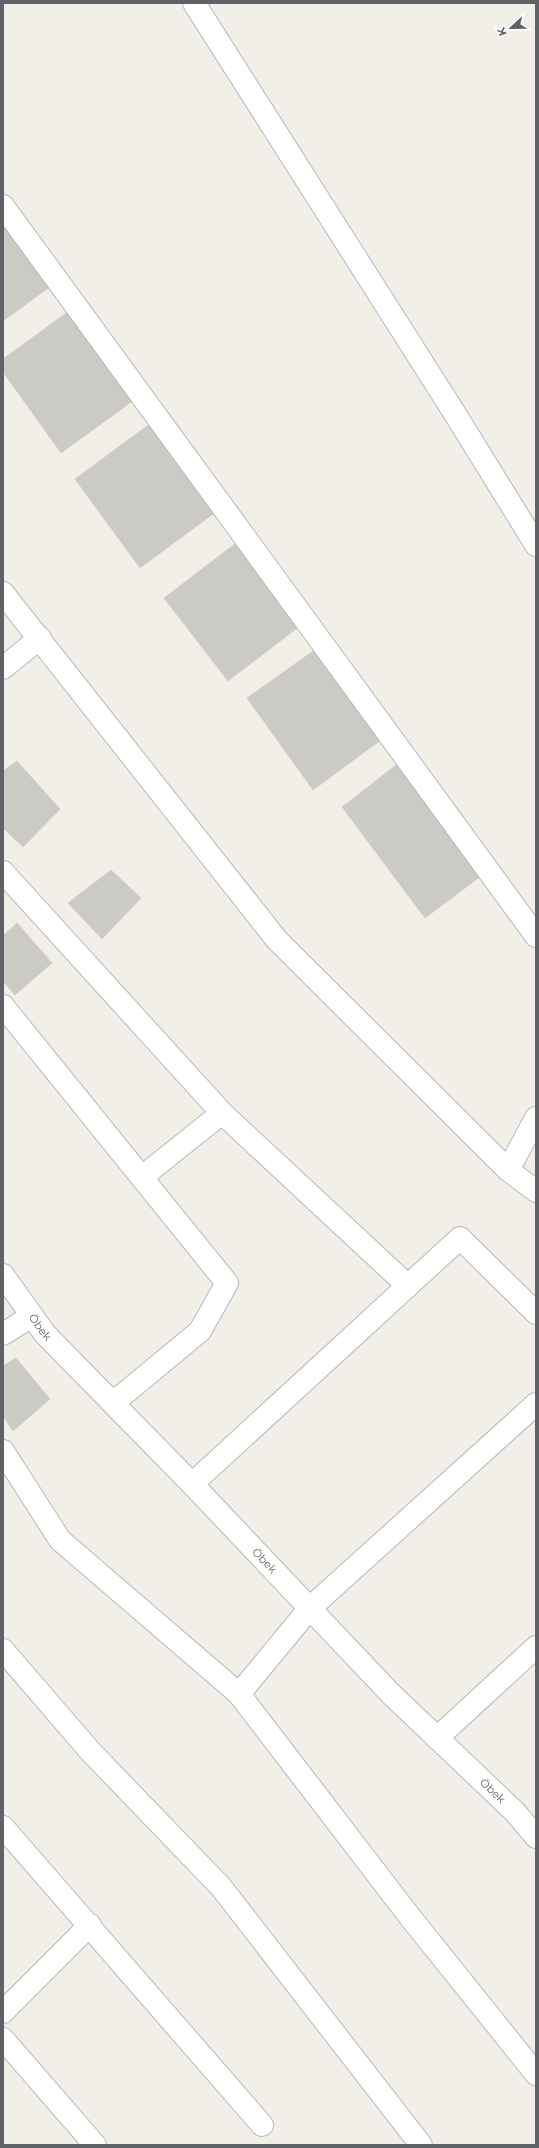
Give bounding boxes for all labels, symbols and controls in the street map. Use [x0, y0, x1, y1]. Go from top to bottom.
north arrow [491, 8, 531, 48]
text: K [493, 25, 510, 38]
street label: Öbek [26, 1311, 55, 1344]
street label: Öbek [249, 1545, 280, 1577]
street label: Öbek [477, 1775, 509, 1806]

